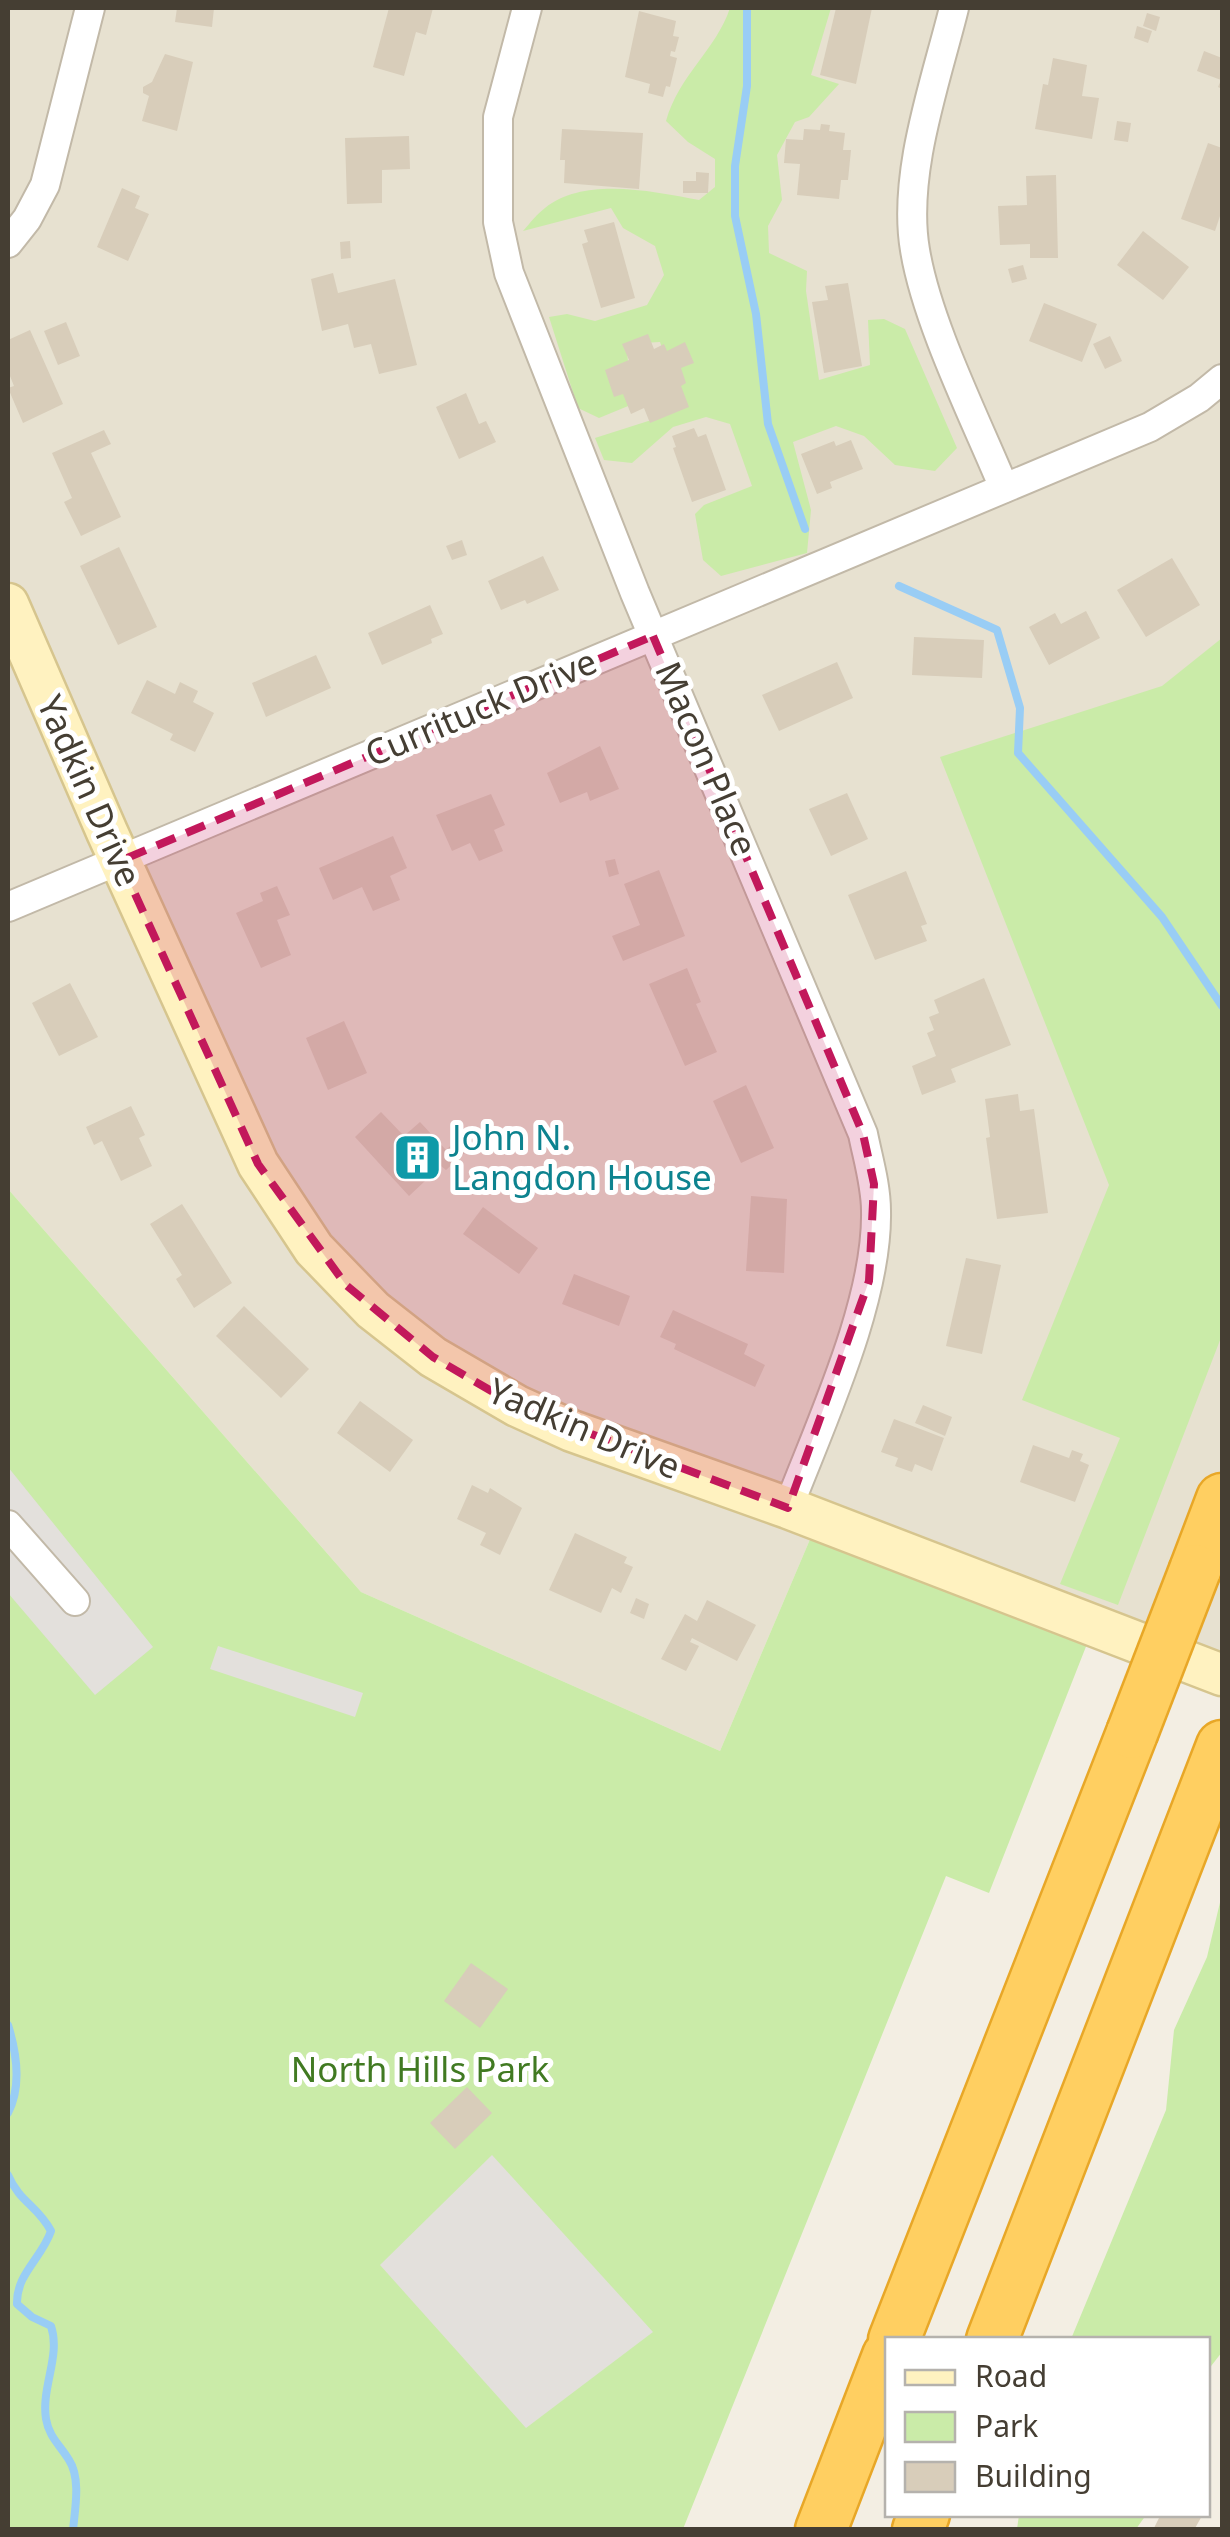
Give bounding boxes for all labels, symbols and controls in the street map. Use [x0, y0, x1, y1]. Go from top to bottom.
street label: Currituck Drive [357, 637, 603, 777]
street label: Macon Place [645, 654, 769, 863]
street label: Yadkin Drive [27, 688, 153, 893]
place label: John N. Langdon House [449, 1113, 712, 1200]
building icon: John N. Langdon House [391, 1132, 443, 1184]
street label: Yadkin Drive [481, 1366, 688, 1489]
park label: North Hills Park [291, 2045, 550, 2092]
legend [885, 2337, 1210, 2517]
text: Road [975, 2355, 1047, 2396]
text: Park [975, 2405, 1038, 2446]
text: Building [975, 2455, 1092, 2496]

